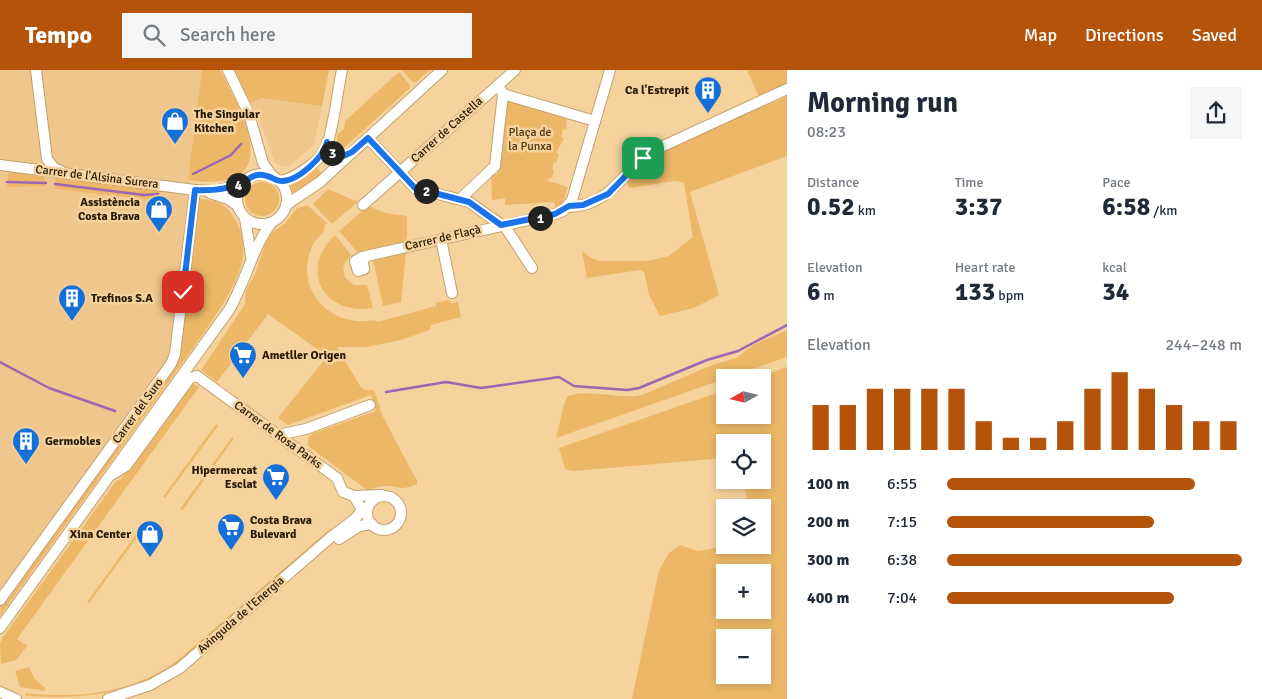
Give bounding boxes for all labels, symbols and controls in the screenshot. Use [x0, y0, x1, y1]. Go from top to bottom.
search box [122, 13, 472, 58]
text: Tempo [25, 20, 92, 50]
icon: search [140, 21, 168, 49]
text: Search here [180, 23, 276, 47]
text: Map [1024, 24, 1057, 46]
text: Directions [1085, 24, 1164, 46]
text: Saved [1192, 24, 1237, 46]
building icon: Ca l'Estrepit [693, 75, 723, 114]
place label: Ca l'Estrepit [625, 83, 689, 98]
text: Morning run [807, 86, 958, 120]
button: share [1190, 87, 1242, 139]
street label: Carrer de Castella [408, 94, 486, 166]
shop icon: The Singular Kitchen [160, 106, 190, 145]
place label: The Singular Kitchen [194, 107, 260, 136]
text: 08:23 [807, 122, 846, 142]
park label: Plaça de la Punxa [508, 125, 552, 154]
pin [622, 137, 664, 179]
pin: 3 [320, 140, 344, 166]
icon: arrive [629, 144, 657, 172]
text: 3 [329, 145, 336, 162]
street label: Carrer de l'Alsina Surera [35, 162, 159, 192]
pin: 4 [226, 172, 250, 198]
text: Distance [807, 174, 859, 191]
text: Time [955, 174, 984, 191]
text: Pace [1102, 174, 1131, 191]
text: 4 [235, 177, 242, 194]
pin: 2 [414, 178, 438, 204]
text: 2 [423, 183, 430, 200]
text: 0.52 [807, 191, 855, 222]
text: 3:37 [955, 191, 1003, 222]
text: 6:58 [1102, 191, 1150, 222]
shop icon: Assistència Costa Brava [144, 194, 174, 233]
place label: Assistència Costa Brava [78, 195, 140, 224]
text: km [855, 202, 876, 219]
text: /km [1150, 202, 1177, 219]
pin: 1 [528, 206, 552, 230]
text: 1 [537, 210, 544, 227]
street label: Carrer de Flaçà [404, 222, 482, 254]
text: Elevation [807, 259, 863, 276]
text: Heart rate [955, 259, 1015, 276]
text: kcal [1102, 259, 1127, 276]
pin [162, 271, 204, 313]
text: 6 [807, 276, 821, 307]
text: 133 [955, 276, 995, 307]
text: 34 [1102, 276, 1129, 307]
icon: check [169, 278, 197, 306]
building icon: Trefinos S.A [57, 283, 87, 322]
text: m [821, 287, 835, 304]
text: bpm [995, 287, 1024, 304]
place label: Trefinos S.A [91, 291, 153, 306]
text: Elevation [807, 335, 871, 355]
text: 244–248 m [1165, 335, 1242, 355]
supermarket icon: Ametller Origen [228, 340, 258, 379]
place label: Ametller Origen [262, 348, 346, 363]
north arrow [716, 369, 771, 424]
map controls [716, 369, 771, 684]
street label: Carrer del Suro [109, 375, 167, 447]
street label: Carrer de Rosa Parks [231, 398, 325, 472]
building icon: Germobles [11, 426, 41, 465]
place label: Germobles [45, 434, 102, 449]
button: locate [716, 434, 771, 489]
supermarket icon: Hipermercat Esclat [261, 462, 291, 501]
place label: Hipermercat Esclat [192, 463, 258, 492]
text: 100 m [807, 474, 849, 494]
text: 6:55 [887, 474, 917, 494]
button: layers [716, 499, 771, 554]
supermarket icon: Costa Brava Bulevard [216, 512, 246, 551]
text: 200 m [807, 512, 849, 532]
text: 7:15 [887, 512, 917, 532]
place label: Costa Brava Bulevard [250, 513, 312, 542]
shop icon: Xina Center [135, 519, 165, 558]
place label: Xina Center [70, 527, 131, 542]
text: 300 m [807, 550, 849, 570]
text: 6:38 [887, 550, 917, 570]
button: + [716, 564, 771, 619]
street label: Avinguda de l'Energia [195, 573, 287, 657]
text: 400 m [807, 588, 849, 608]
text: 7:04 [887, 588, 917, 608]
button: − [716, 629, 771, 684]

